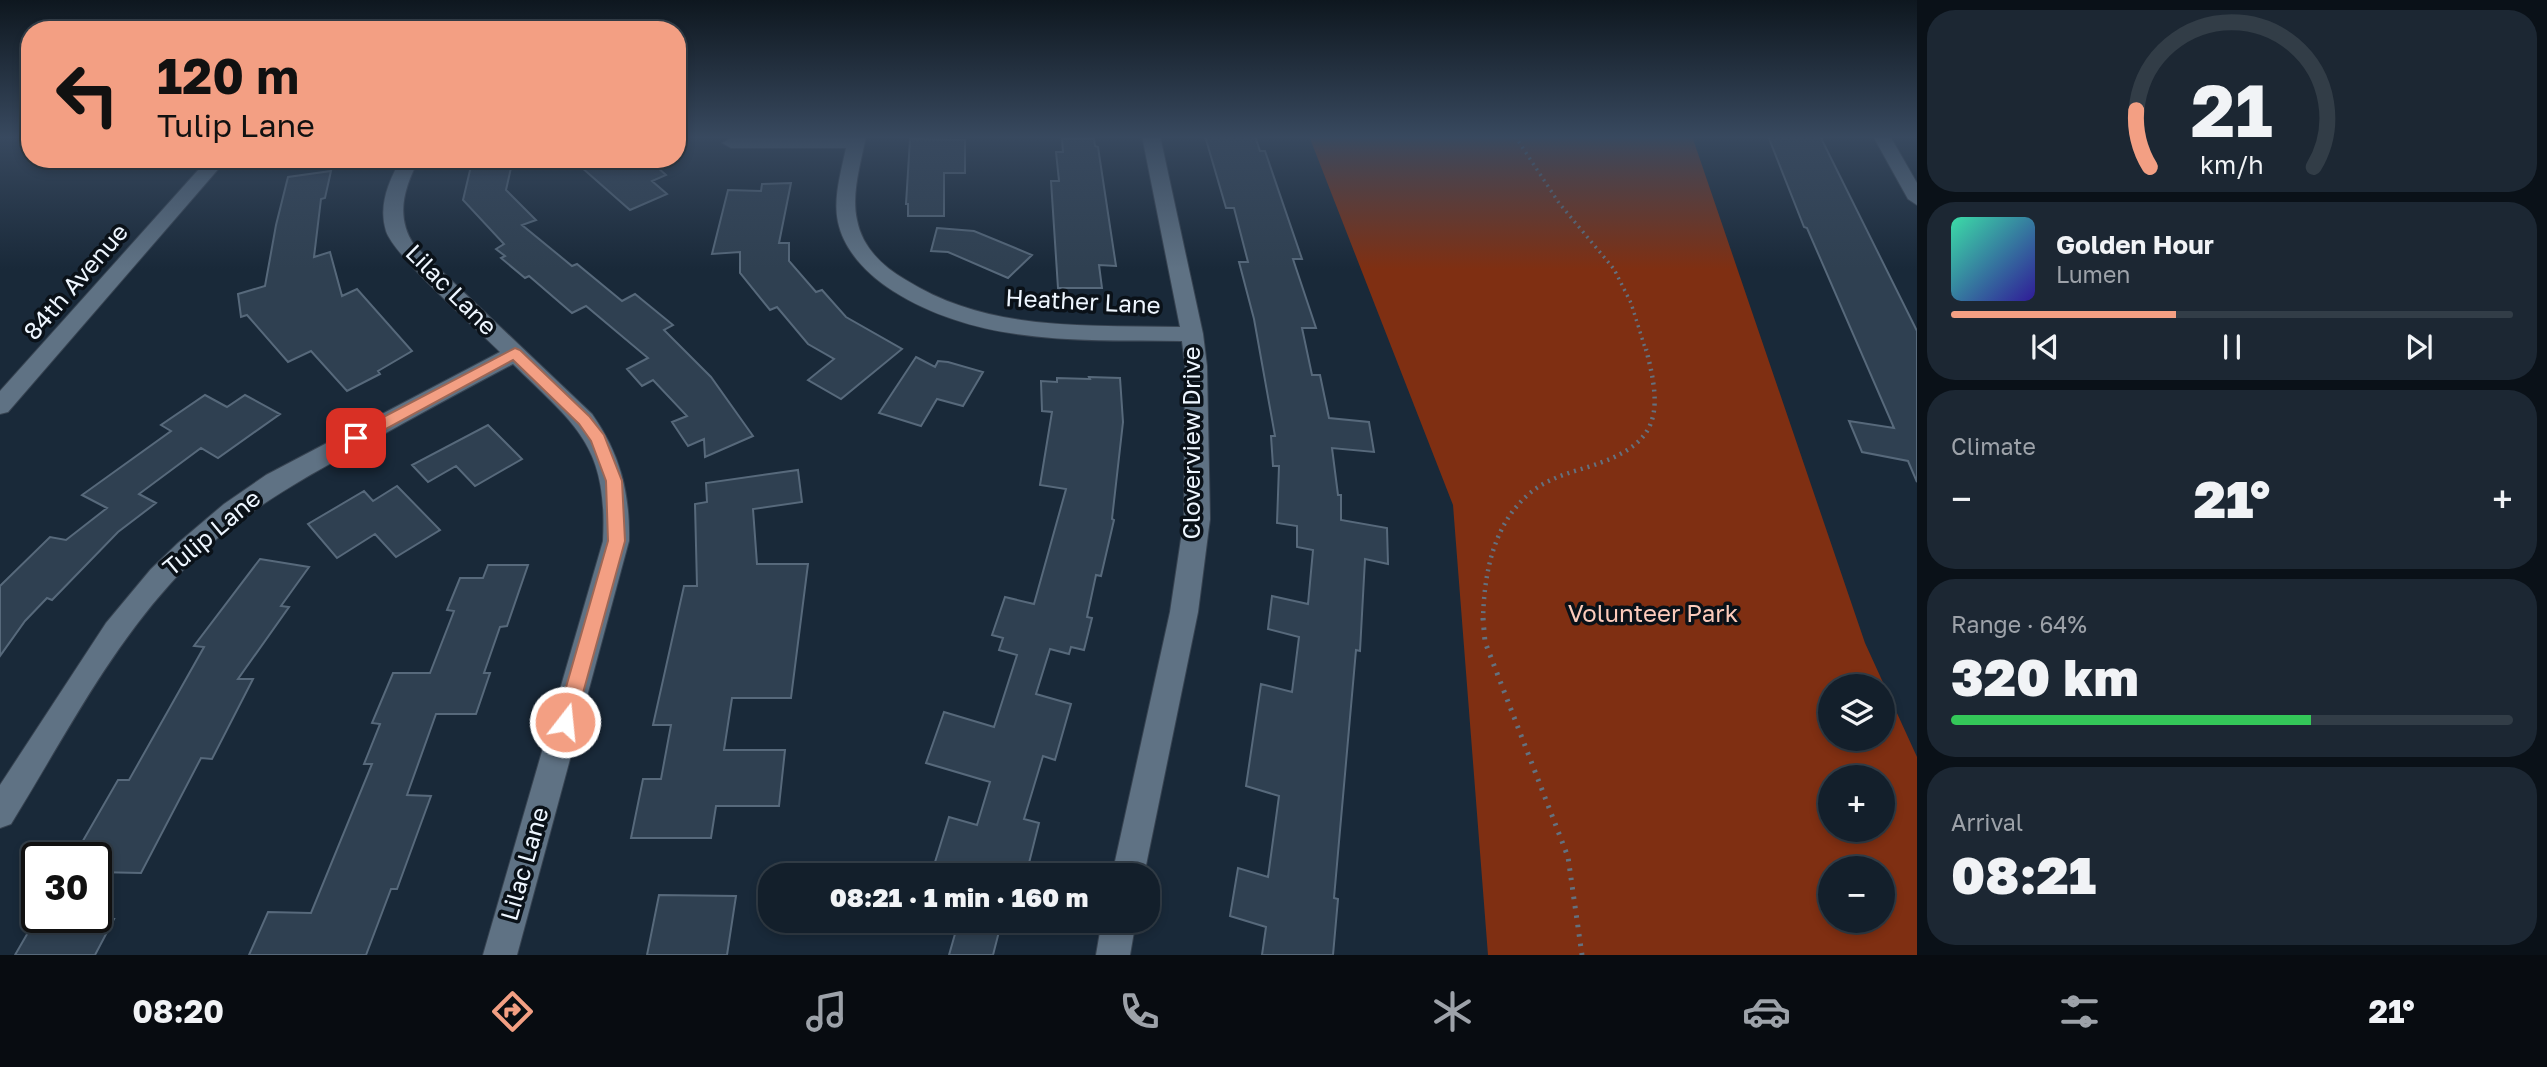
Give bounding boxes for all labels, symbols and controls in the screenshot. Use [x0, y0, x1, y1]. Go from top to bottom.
text: 120 m [157, 46, 299, 105]
icon: left [42, 49, 133, 140]
text: 21 [2191, 66, 2273, 153]
text: Tulip Lane [157, 106, 315, 144]
text: km/h [2200, 149, 2264, 180]
street label: 84th Avenue [17, 217, 133, 345]
text: Golden Hour [2056, 229, 2214, 260]
street label: Lilac Lane [401, 237, 504, 340]
text: Lumen [2056, 260, 2130, 288]
street label: Heather Lane [1005, 282, 1161, 319]
icon: previous [2026, 328, 2064, 366]
icon: pause [2213, 328, 2251, 366]
icon: next [2400, 328, 2438, 366]
street label: Cloverview Drive [1176, 346, 1205, 540]
pin [326, 408, 386, 468]
icon: arrive [337, 419, 375, 457]
text: Climate [1951, 432, 2036, 460]
text: 21° [2194, 467, 2270, 529]
text: − [1951, 476, 1972, 521]
text: + [2492, 476, 2513, 521]
street label: Tulip Lane [156, 483, 266, 581]
park label: Volunteer Park [1568, 598, 1738, 627]
text: Range · 64% [1951, 610, 2087, 638]
text: 320 km [1951, 645, 2139, 707]
map controls [1818, 674, 1895, 933]
button: layers [1818, 674, 1895, 751]
position arrow [528, 685, 602, 759]
button: + [1818, 765, 1895, 842]
street label: Lilac Lane [494, 804, 554, 924]
text: Arrival [1951, 808, 2023, 836]
speed limit sign: 30 [21, 842, 112, 933]
text: 08:21 [1951, 843, 2096, 905]
button: − [1818, 856, 1895, 933]
text: 08:21 · 1 min · 160 m [830, 882, 1088, 913]
icon: directions [488, 987, 537, 1036]
icon: music [802, 987, 851, 1036]
icon: phone [1115, 987, 1164, 1036]
icon: climate [1428, 987, 1477, 1036]
icon: car [1742, 987, 1791, 1036]
icon: filters [2055, 987, 2104, 1036]
text: 08:20 [132, 992, 224, 1030]
text: 21° [2368, 992, 2415, 1030]

